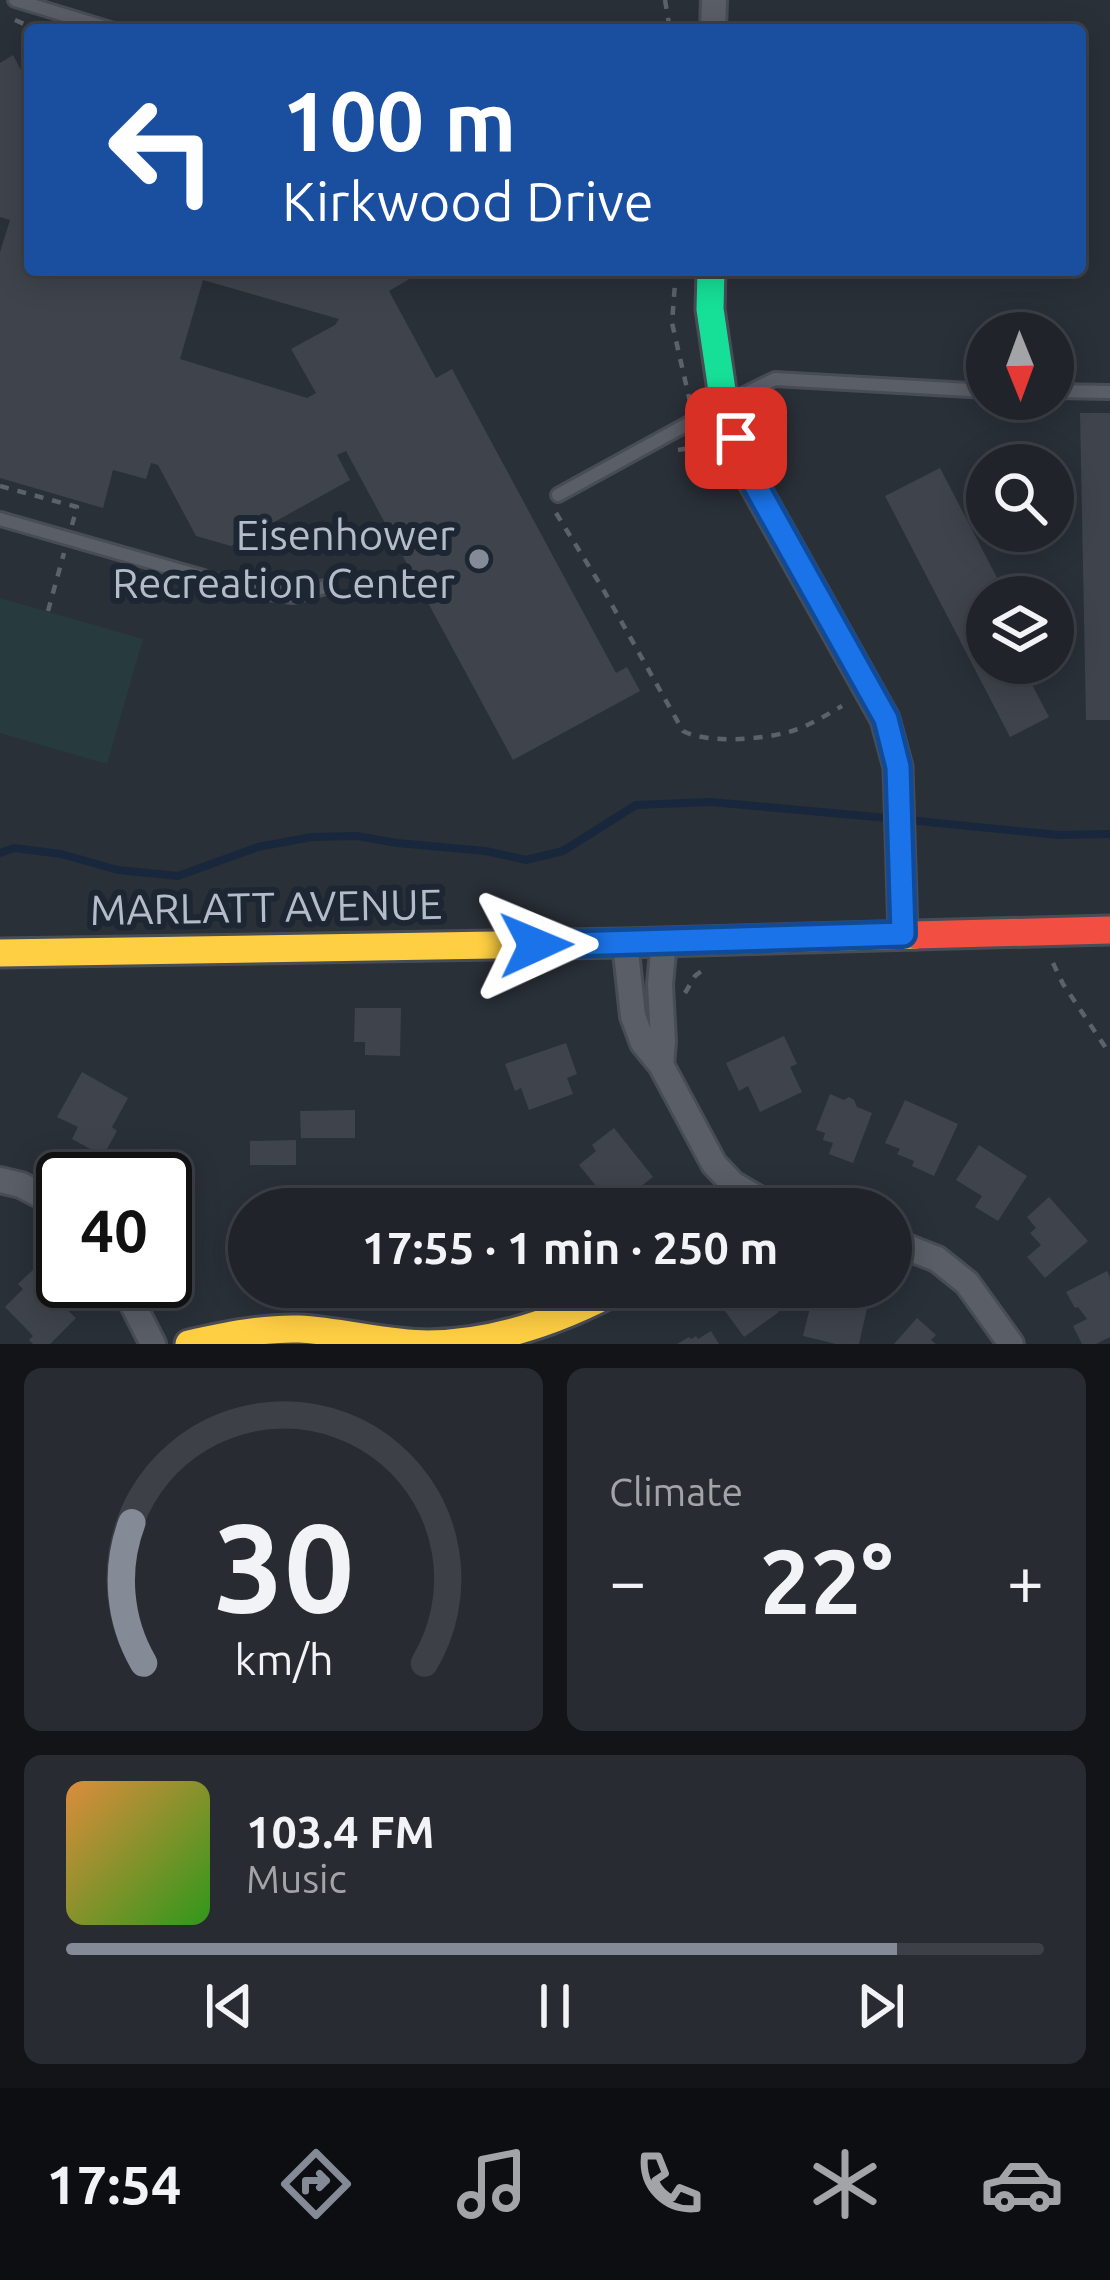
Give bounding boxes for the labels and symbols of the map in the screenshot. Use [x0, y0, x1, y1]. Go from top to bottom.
north arrow [966, 312, 1074, 420]
pin [685, 387, 787, 489]
place label: Eisenhower Recreation Center [112, 511, 455, 606]
marker: Eisenhower Recreation Center [466, 546, 492, 572]
street label: MARLATT AVENUE [89, 880, 443, 933]
position arrow [473, 882, 599, 1008]
speed limit sign: 40 [36, 1152, 192, 1308]

